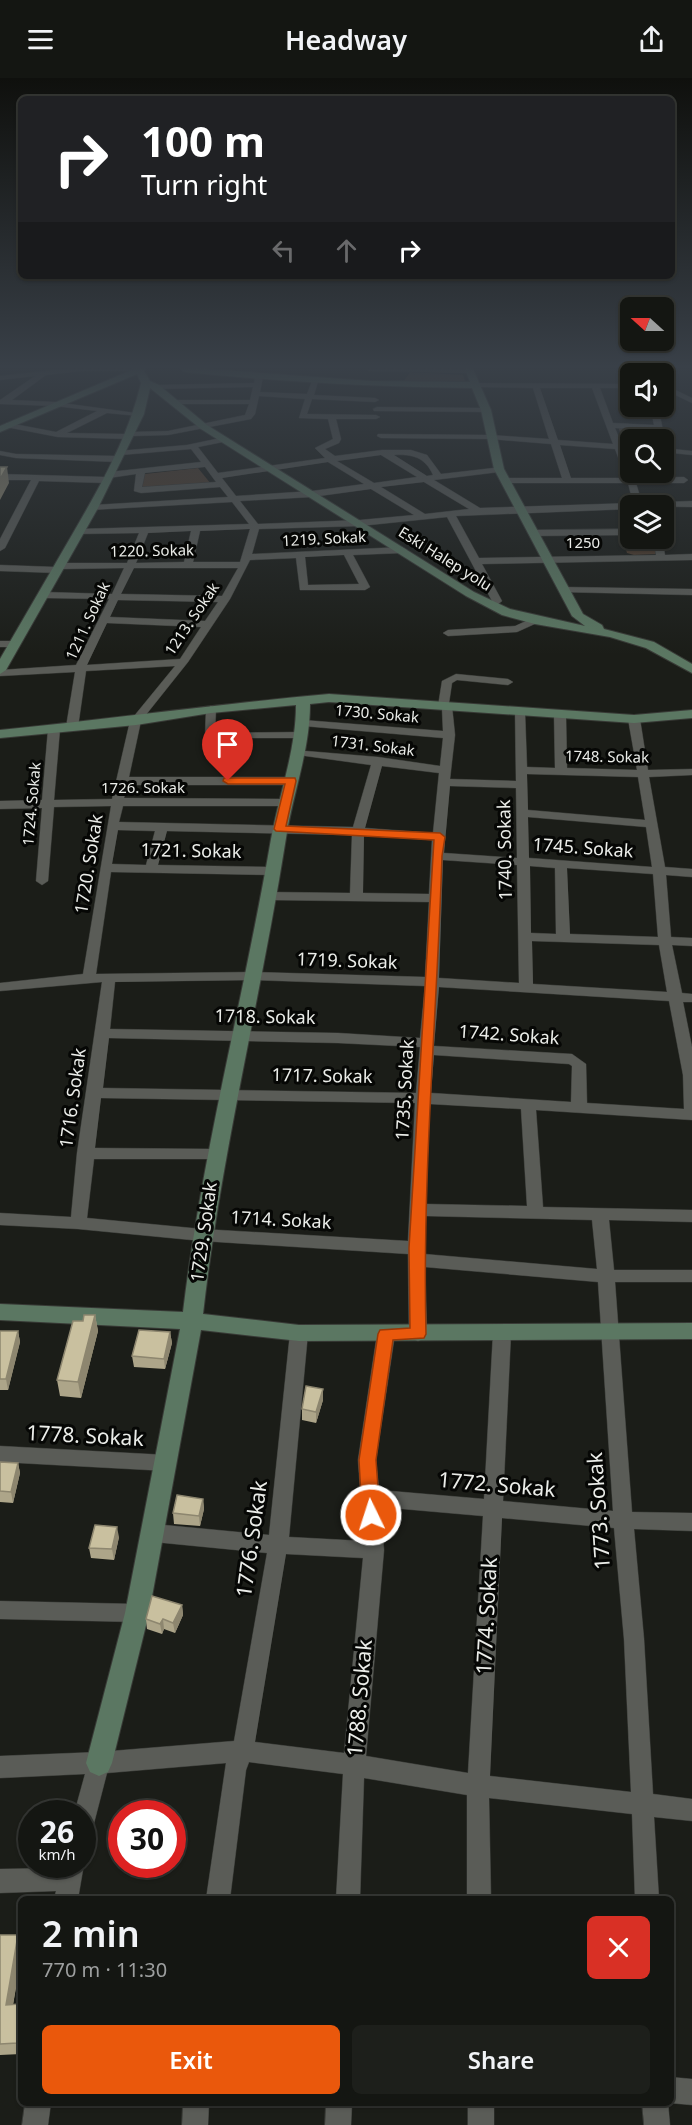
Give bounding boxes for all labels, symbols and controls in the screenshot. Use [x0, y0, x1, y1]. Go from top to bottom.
text: Headway [285, 21, 407, 58]
icon: menu [24, 23, 57, 56]
icon: share [635, 23, 668, 56]
text: 100 m [141, 112, 265, 169]
icon: right [42, 120, 120, 198]
text: Turn right [141, 166, 267, 203]
icon: left [267, 234, 300, 267]
icon: ahead [330, 234, 363, 267]
icon: right [393, 234, 426, 267]
north arrow [620, 297, 674, 351]
map controls [620, 297, 674, 549]
button: sound [620, 363, 674, 417]
button: search [620, 429, 674, 483]
button: layers [620, 495, 674, 549]
street label: Eski Halep yolu [395, 522, 496, 595]
street label: 1219. Sokak [281, 526, 366, 550]
street label: 1250 [566, 532, 600, 552]
street label: 1220. Sokak [110, 539, 194, 561]
street label: 1211. Sokak [60, 578, 114, 663]
street label: 1213. Sokak [159, 578, 223, 659]
street label: 1730. Sokak [334, 699, 420, 727]
pin [202, 719, 253, 781]
icon: arrive [211, 728, 244, 761]
street label: 1731. Sokak [330, 730, 416, 760]
street label: 1748. Sokak [565, 745, 649, 767]
street label: 1724. Sokak [17, 761, 45, 847]
street label: 1726. Sokak [101, 777, 185, 797]
street label: 1740. Sokak [491, 799, 517, 901]
street label: 1720. Sokak [68, 812, 108, 915]
street label: 1745. Sokak [532, 832, 635, 863]
street label: 1721. Sokak [140, 837, 242, 863]
street label: 1719. Sokak [296, 946, 398, 974]
street label: 1718. Sokak [214, 1003, 316, 1029]
street label: 1742. Sokak [458, 1019, 561, 1050]
street label: 1735. Sokak [389, 1039, 419, 1141]
street label: 1716. Sokak [53, 1046, 91, 1149]
street label: 1717. Sokak [271, 1062, 373, 1088]
street label: 1729. Sokak [184, 1180, 222, 1283]
street label: 1714. Sokak [230, 1204, 332, 1234]
street label: 1778. Sokak [26, 1418, 145, 1452]
street label: 1773. Sokak [580, 1451, 616, 1571]
street label: 1772. Sokak [437, 1465, 558, 1503]
street label: 1776. Sokak [229, 1478, 273, 1599]
position arrow [339, 1483, 403, 1547]
street label: 1774. Sokak [469, 1556, 503, 1675]
street label: 1788. Sokak [340, 1637, 378, 1758]
speed limit sign: 30 [108, 1800, 186, 1878]
text: 26 [40, 1811, 74, 1852]
text: km/h [39, 1844, 75, 1864]
text: 2 min [42, 1909, 140, 1958]
button: close [587, 1916, 650, 1979]
text: 770 m · 11:30 [42, 1956, 167, 1983]
button: Exit [42, 2025, 340, 2094]
button: Share [352, 2025, 650, 2094]

